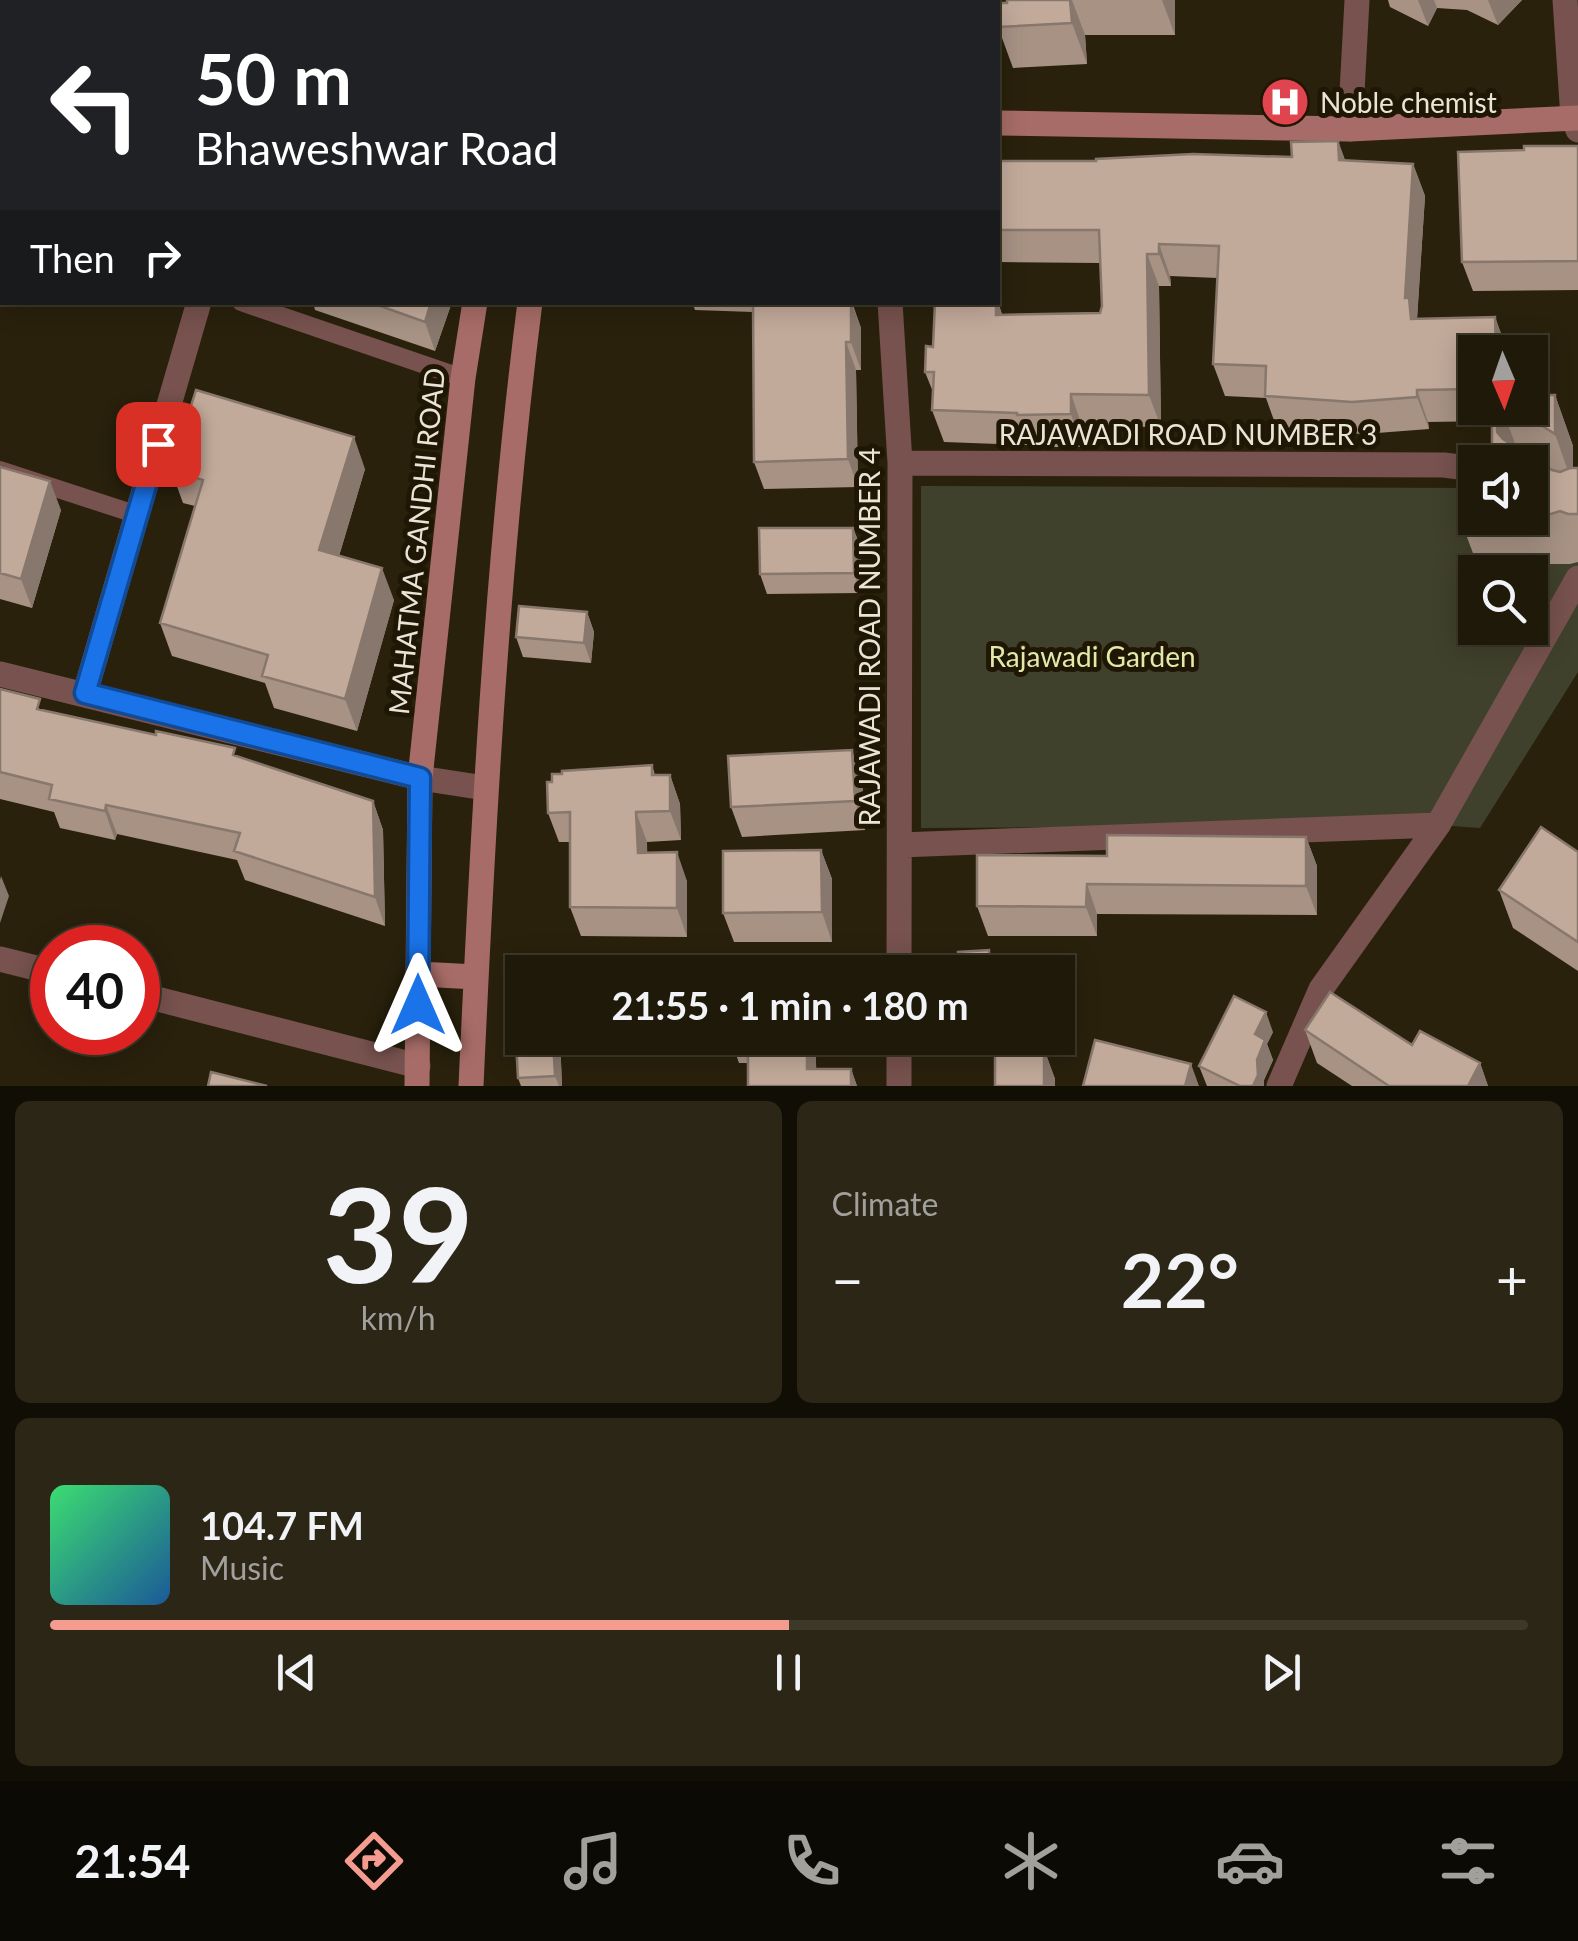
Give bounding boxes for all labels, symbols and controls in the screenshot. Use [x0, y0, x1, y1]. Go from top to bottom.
text: 50 m [195, 36, 352, 120]
icon: left [30, 40, 160, 170]
hospital icon: Noble chemist [1259, 76, 1311, 128]
place label: Noble chemist [1320, 85, 1497, 119]
text: Bhaweshwar Road [195, 121, 558, 175]
icon: right [135, 230, 190, 285]
text: Then [30, 235, 115, 281]
north arrow [1458, 335, 1548, 425]
map controls [1458, 335, 1548, 645]
street label: MAHATMA GANDHI ROAD [381, 366, 451, 716]
pin [116, 402, 201, 487]
icon: arrive [131, 417, 186, 472]
street label: RAJAWADI ROAD NUMBER 3 [999, 417, 1377, 451]
button: sound [1458, 445, 1548, 535]
street label: RAJAWADI ROAD NUMBER 4 [852, 448, 886, 826]
button: search [1458, 555, 1548, 645]
park label: Rajawadi Garden [988, 639, 1196, 673]
speed limit sign: 40 [30, 925, 160, 1055]
position arrow [366, 953, 470, 1057]
text: 21:55 · 1 min · 180 m [611, 982, 969, 1028]
text: 39 [323, 1155, 474, 1311]
text: Climate [832, 1184, 938, 1223]
text: 22° [1121, 1234, 1239, 1324]
text: − [832, 1246, 863, 1312]
text: + [1496, 1246, 1528, 1312]
text: km/h [361, 1298, 436, 1337]
text: 104.7 FM [200, 1502, 364, 1548]
text: Music [200, 1548, 284, 1587]
icon: previous [269, 1645, 324, 1700]
icon: pause [761, 1645, 816, 1700]
icon: next [1254, 1645, 1309, 1700]
icon: directions [339, 1826, 409, 1896]
icon: music [558, 1826, 628, 1896]
icon: phone [777, 1826, 847, 1896]
icon: climate [996, 1826, 1066, 1896]
icon: car [1215, 1826, 1285, 1896]
icon: filters [1433, 1826, 1503, 1896]
text: 21:54 [74, 1834, 190, 1888]

